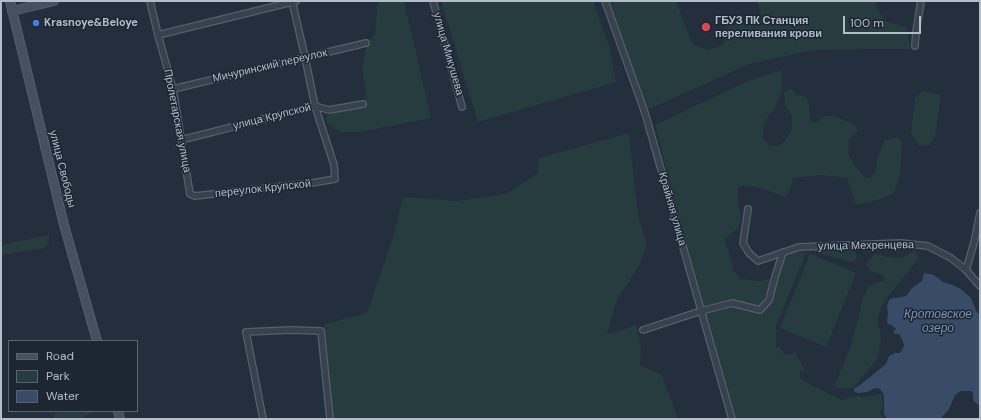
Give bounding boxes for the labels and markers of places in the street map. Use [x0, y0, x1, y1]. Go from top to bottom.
place label: ГБУЗ ПК Станция переливания крови [715, 14, 822, 40]
place label: Krasnoye&Beloye [44, 16, 138, 30]
marker: Krasnoye&Beloye [31, 18, 41, 28]
marker: ГБУЗ ПК Станция переливания крови [700, 21, 712, 33]

